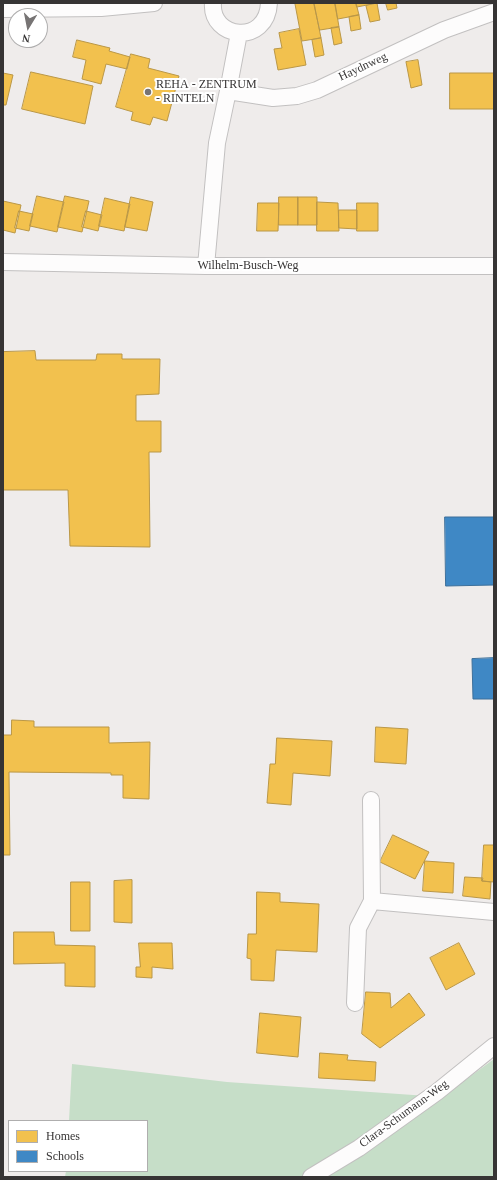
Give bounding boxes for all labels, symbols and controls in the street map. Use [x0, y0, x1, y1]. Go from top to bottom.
north arrow [8, 8, 48, 48]
text: N [21, 32, 31, 45]
street label: Haydnweg [336, 49, 390, 85]
place label: REHA - ZENTRUM - RINTELN [156, 78, 257, 106]
marker: REHA - ZENTRUM - RINTELN [143, 87, 153, 97]
street label: Wilhelm-Busch-Weg [197, 259, 299, 273]
street label: Clara-Schumann-Weg [357, 1077, 451, 1151]
legend [8, 1120, 148, 1172]
text: Homes [46, 1129, 80, 1143]
text: Schools [46, 1149, 84, 1163]

